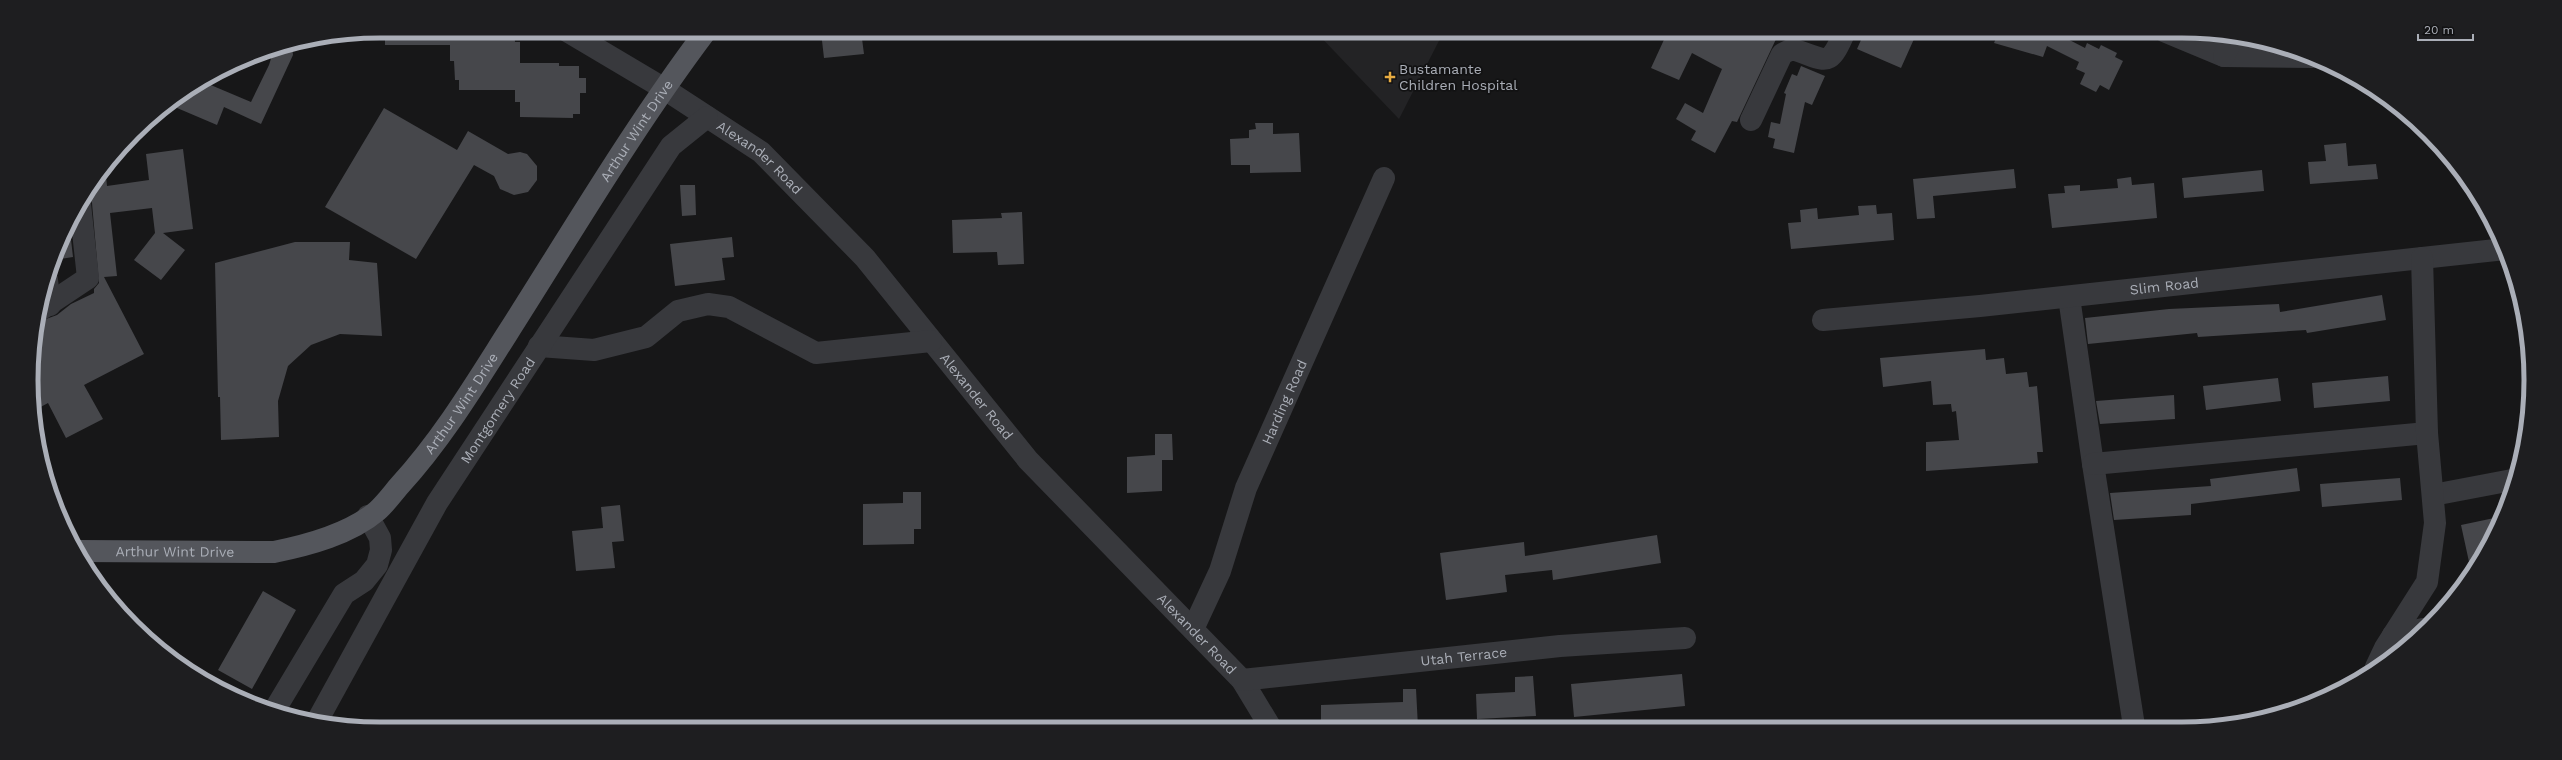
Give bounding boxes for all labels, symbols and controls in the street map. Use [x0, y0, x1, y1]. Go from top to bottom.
scale bar [2418, 16, 2473, 42]
text: 20 m [2424, 23, 2454, 37]
place label: Bustamante Children Hospital [1399, 61, 1518, 93]
marker: Bustamante Children Hospital [1384, 71, 1396, 83]
street label: Arthur Wint Drive [597, 77, 676, 185]
street label: Alexander Road [714, 117, 806, 197]
street label: Slim Road [2129, 274, 2200, 298]
street label: Arthur Wint Drive [421, 350, 501, 457]
street label: Alexander Road [937, 350, 1016, 443]
street label: Montgomery Road [457, 354, 538, 466]
street label: Harding Road [1258, 357, 1310, 447]
street label: Arthur Wint Drive [116, 543, 234, 560]
street label: Alexander Road [1154, 590, 1240, 677]
street label: Utah Terrace [1420, 644, 1508, 669]

